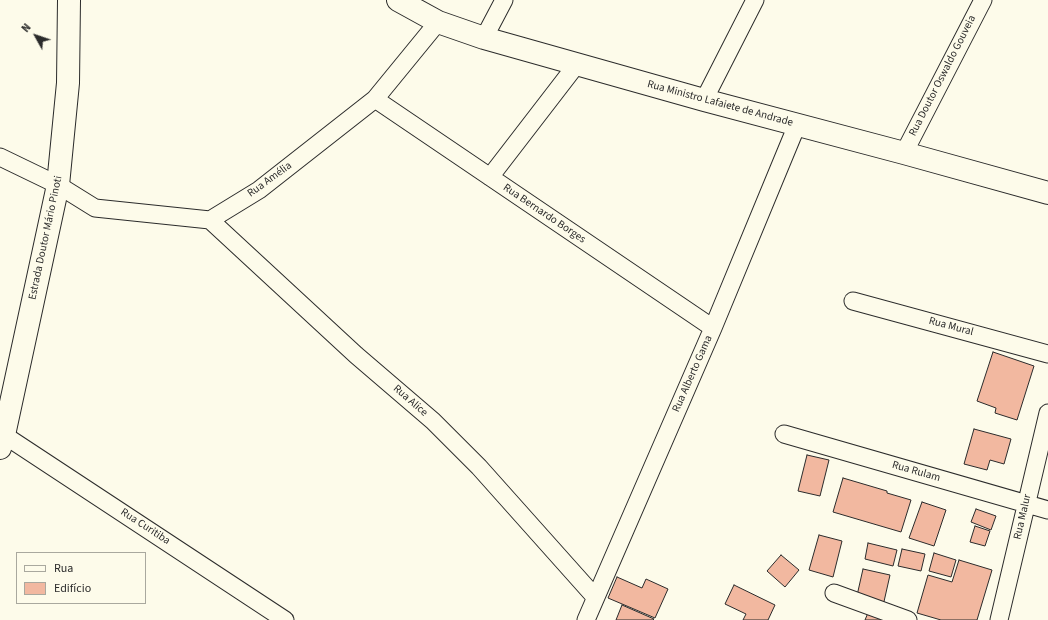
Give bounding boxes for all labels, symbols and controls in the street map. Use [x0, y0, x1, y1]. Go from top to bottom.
street label: Rua Doutor Oswaldo Gouveia [907, 13, 979, 139]
north arrow [16, 16, 56, 56]
text: N [18, 20, 35, 36]
street label: Rua Ministro Lafaiete de Andrade [646, 78, 794, 130]
street label: Rua Amélia [245, 159, 295, 201]
street label: Estrada Doutor Mário Pinoti [26, 175, 66, 301]
street label: Rua Bernardo Borges [500, 181, 588, 247]
street label: Rua Mural [927, 315, 975, 339]
street label: Rua Alberto Gama [670, 333, 716, 415]
street label: Rua Alice [390, 382, 430, 420]
street label: Rua Rulam [890, 459, 942, 485]
street label: Rua Malur [1011, 493, 1035, 541]
street label: Rua Curitiba [118, 506, 172, 548]
legend [16, 552, 146, 604]
text: Rua [54, 560, 73, 577]
text: Edifício [54, 580, 91, 597]

